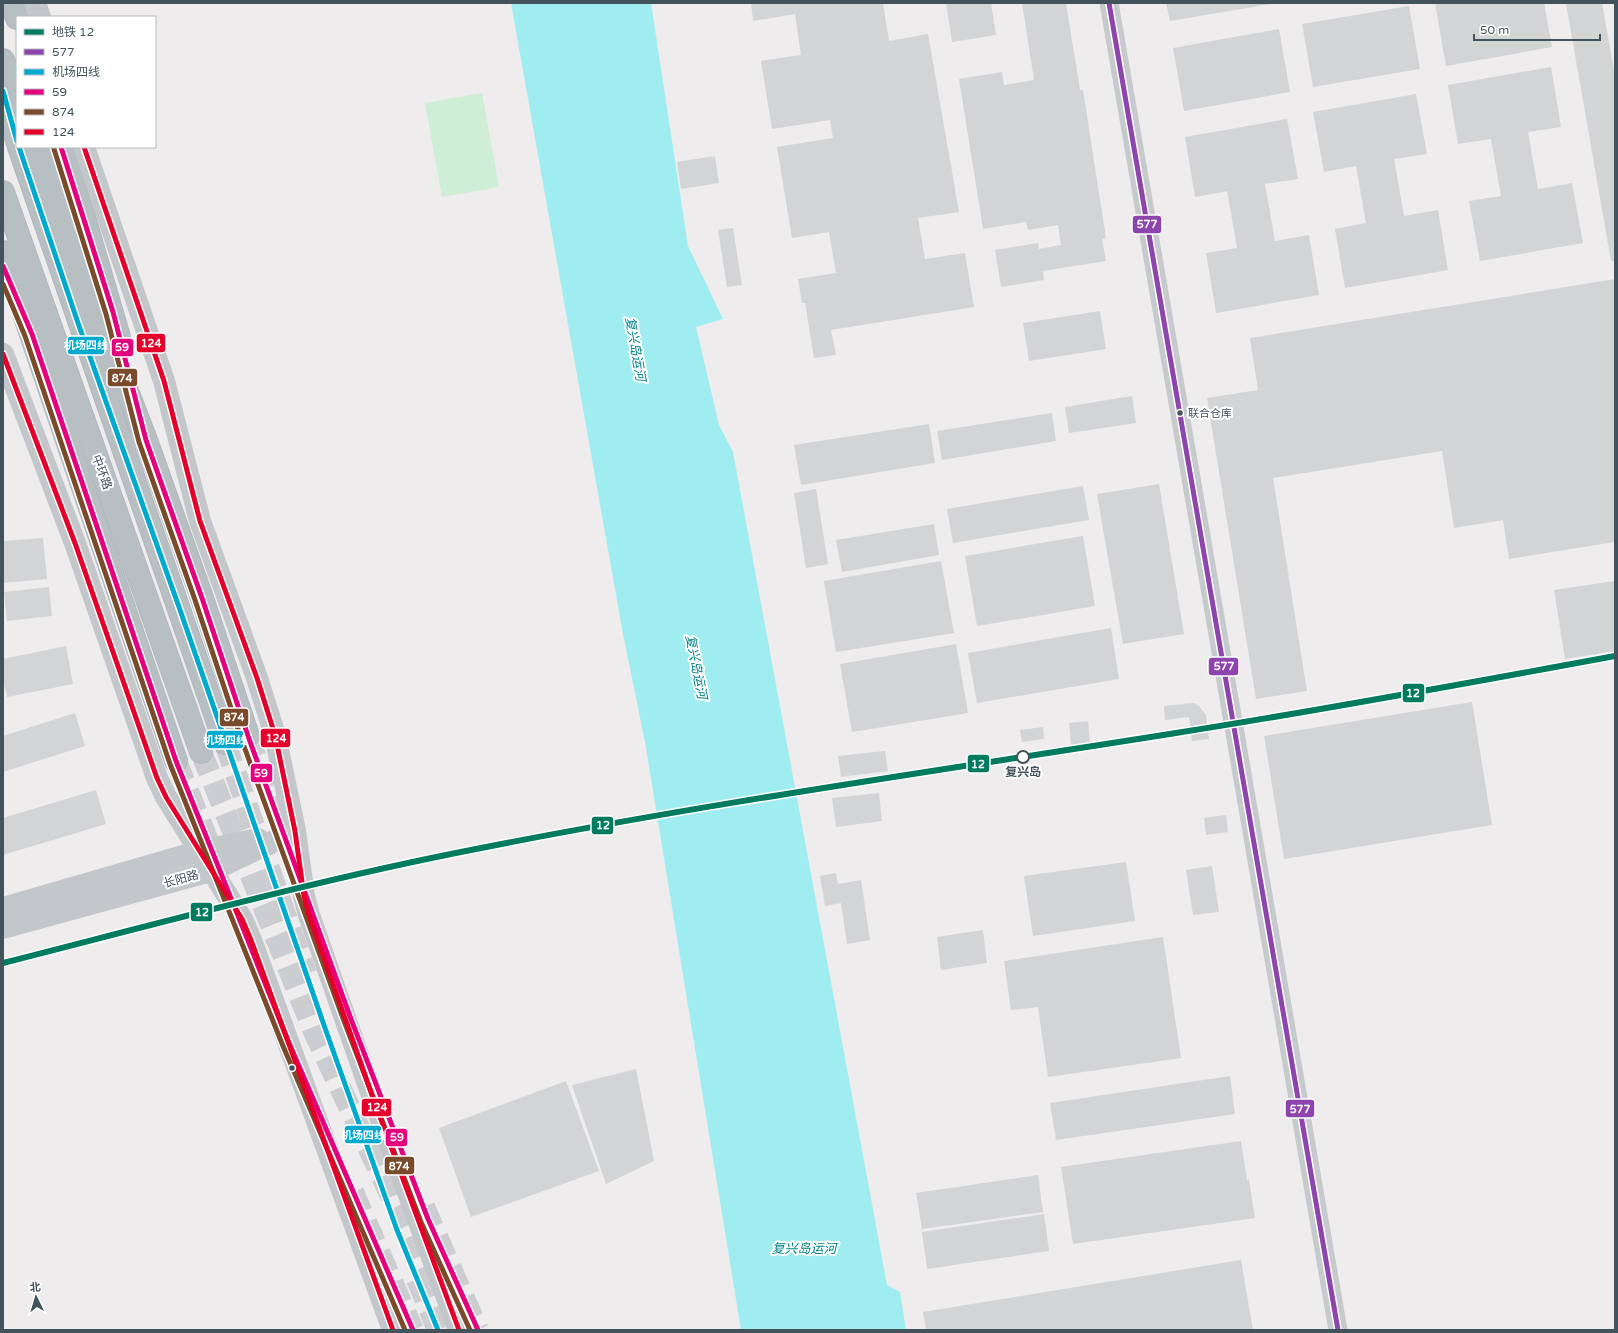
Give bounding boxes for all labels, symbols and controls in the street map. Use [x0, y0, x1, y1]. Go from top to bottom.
legend [16, 16, 156, 148]
scale bar [1474, 16, 1600, 42]
text: 50 m [1480, 23, 1509, 37]
text: 地铁 12 [52, 25, 94, 39]
text: 577 [52, 45, 75, 59]
text: 机场四线 [52, 65, 100, 79]
text: 59 [52, 85, 67, 99]
text: 874 [52, 105, 75, 119]
text: 124 [52, 125, 75, 139]
line badge: 577 [1132, 215, 1162, 234]
text: 577 [1137, 218, 1157, 231]
water label: 复兴岛运河 [621, 316, 649, 385]
line badge: 124 [136, 333, 166, 353]
line badge: 机场四线 [67, 336, 105, 355]
text: 124 [141, 337, 161, 350]
line badge: 59 [111, 338, 134, 357]
text: 机场四线 [64, 339, 108, 352]
text: 59 [115, 341, 129, 354]
line badge: 874 [107, 368, 138, 387]
text: 874 [112, 372, 132, 385]
place label: 联合仓库 [1188, 407, 1232, 420]
marker: 联合仓库 [1175, 408, 1185, 418]
street label: 中环路 [89, 453, 115, 491]
water label: 复兴岛运河 [682, 634, 711, 703]
line badge: 577 [1208, 657, 1239, 676]
text: 577 [1214, 660, 1234, 673]
line badge: 12 [1402, 683, 1425, 703]
text: 12 [1406, 687, 1420, 700]
line badge: 874 [219, 708, 249, 727]
text: 874 [224, 711, 244, 724]
line badge: 124 [260, 728, 291, 748]
line badge: 机场四线 [206, 730, 244, 749]
text: 124 [266, 732, 286, 745]
text: 机场四线 [203, 734, 247, 747]
marker: 复兴岛 [1016, 750, 1030, 764]
line badge: 12 [967, 754, 990, 773]
text: 12 [971, 758, 985, 771]
line badge: 59 [250, 763, 273, 783]
place label: 复兴岛 [1005, 765, 1041, 779]
text: 59 [254, 767, 268, 780]
line badge: 12 [591, 816, 614, 835]
text: 12 [596, 819, 610, 832]
street label: 长阳路 [162, 868, 200, 890]
line badge: 12 [190, 902, 213, 922]
text: 12 [195, 906, 209, 919]
unlabelled marker [287, 1063, 297, 1073]
line badge: 124 [361, 1098, 392, 1117]
line badge: 577 [1285, 1099, 1315, 1118]
text: 124 [367, 1101, 387, 1114]
text: 577 [1290, 1103, 1310, 1116]
line badge: 机场四线 [344, 1125, 382, 1144]
line badge: 59 [385, 1128, 408, 1147]
text: 机场四线 [341, 1129, 385, 1142]
text: 59 [390, 1131, 404, 1144]
line badge: 874 [384, 1156, 415, 1175]
text: 874 [389, 1160, 409, 1173]
water label: 复兴岛运河 [771, 1241, 839, 1257]
north arrow [16, 1277, 56, 1317]
text: 北 [29, 1281, 41, 1294]

